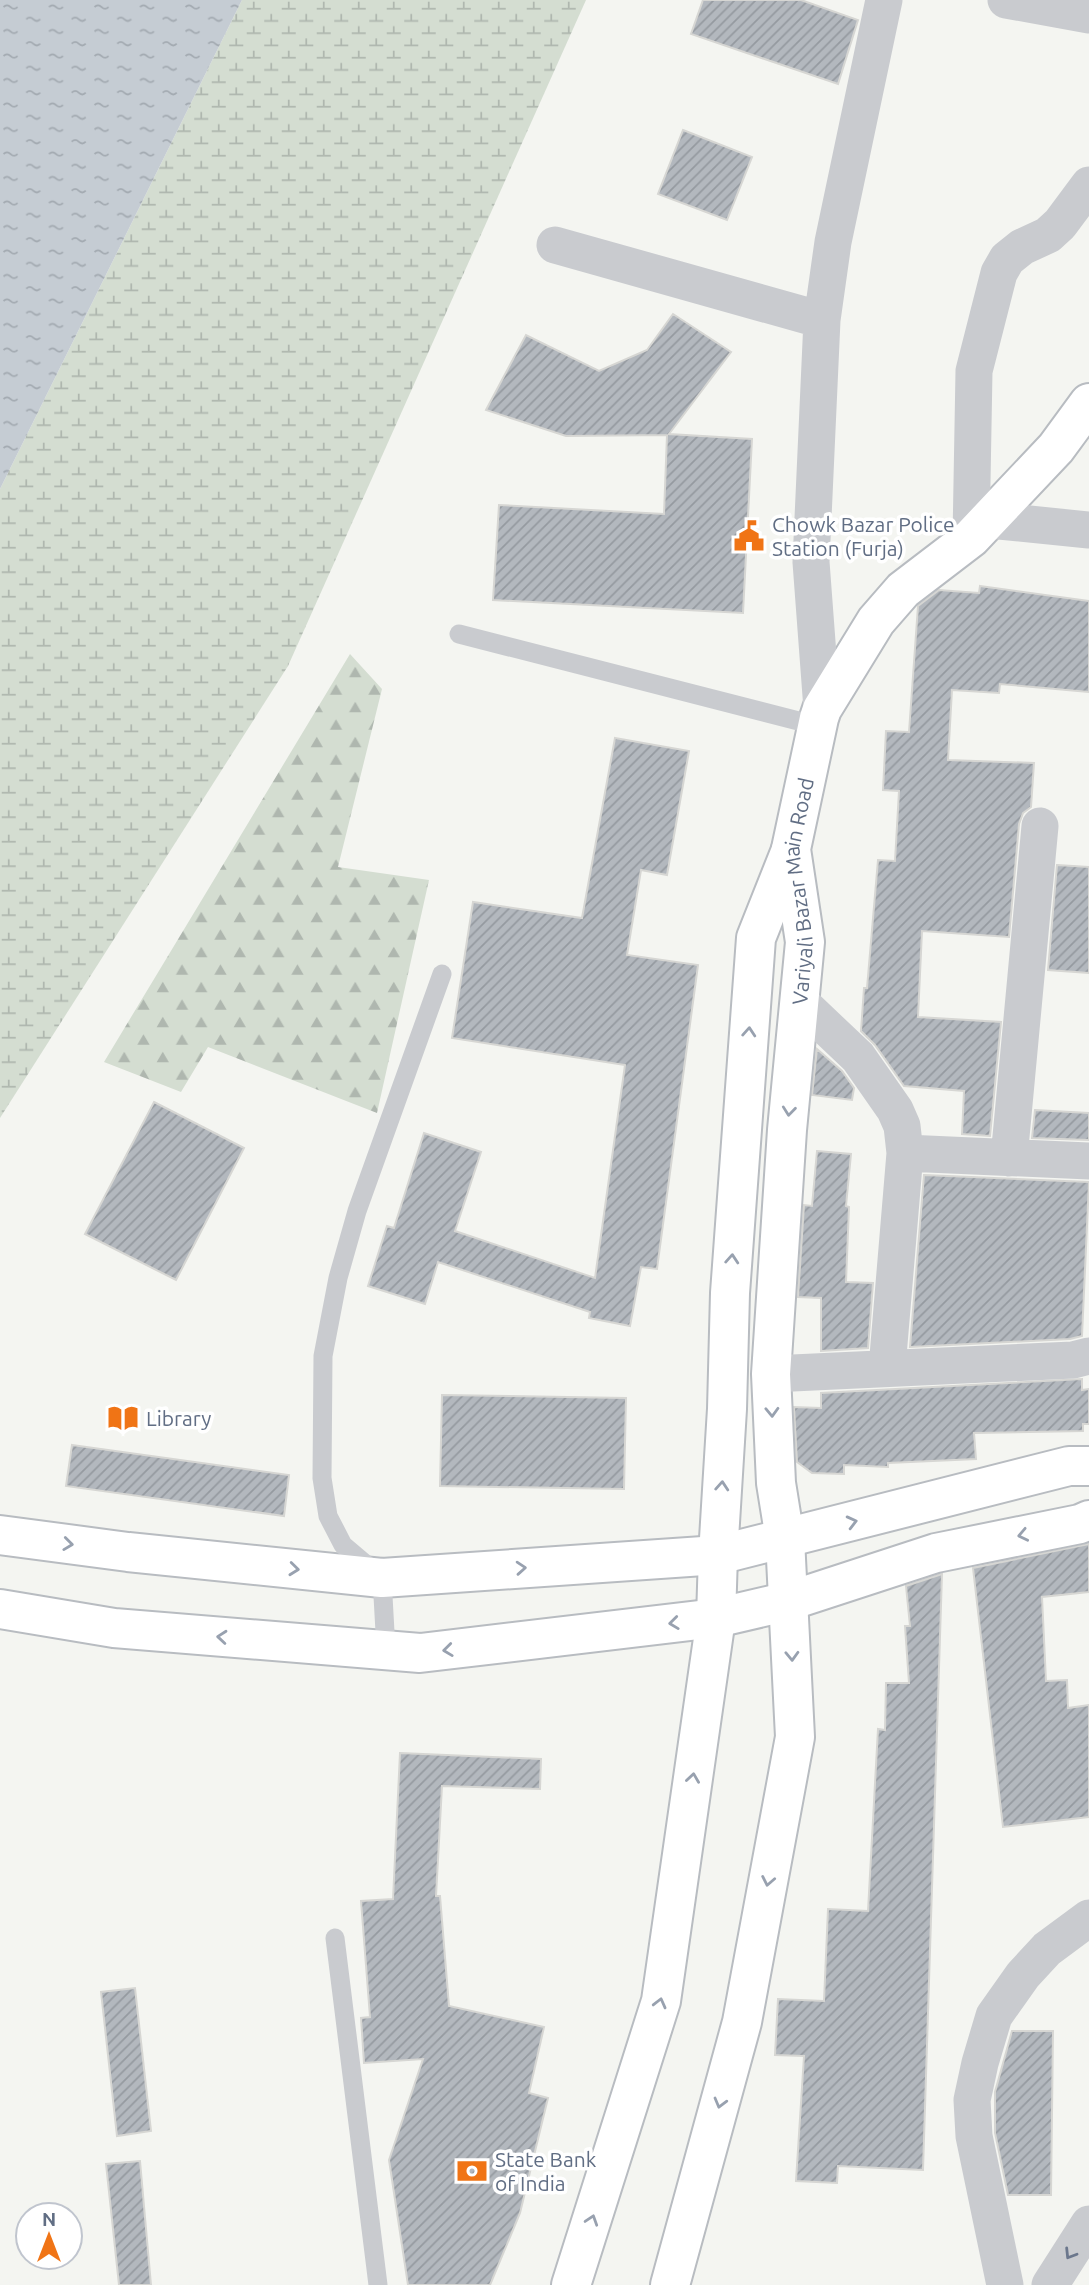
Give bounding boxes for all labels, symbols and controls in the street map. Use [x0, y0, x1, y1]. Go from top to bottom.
place label: Chowk Bazar Police Station (Furja) [772, 512, 955, 560]
public building icon: Chowk Bazar Police Station (Furja) [732, 519, 766, 553]
street label: Variyali Bazar Main Road [779, 775, 818, 1006]
one-way arrow [741, 1026, 756, 1037]
one-way arrow [781, 1106, 796, 1117]
one-way arrow [725, 1253, 740, 1264]
library icon: Library [106, 1401, 140, 1435]
place label: Library [146, 1406, 211, 1430]
one-way arrow [764, 1407, 780, 1418]
one-way arrow [714, 1481, 729, 1492]
one-way arrow [845, 1516, 857, 1530]
one-way arrow [1017, 1527, 1029, 1542]
one-way arrow [62, 1537, 74, 1552]
one-way arrow [289, 1561, 300, 1576]
one-way arrow [515, 1561, 526, 1576]
one-way arrow [669, 1615, 680, 1630]
one-way arrow [216, 1630, 227, 1645]
one-way arrow [443, 1642, 454, 1657]
one-way arrow [784, 1651, 799, 1662]
one-way arrow [686, 1772, 701, 1784]
one-way arrow [761, 1875, 776, 1887]
one-way arrow [651, 1997, 666, 2009]
one-way arrow [713, 2097, 728, 2109]
place label: State Bank of India [495, 2147, 597, 2195]
bank icon: State Bank of India [455, 2154, 489, 2188]
north arrow [14, 2201, 84, 2271]
text: N [42, 2208, 56, 2230]
one-way arrow [583, 2214, 598, 2226]
one-way arrow [1065, 2247, 1078, 2260]

